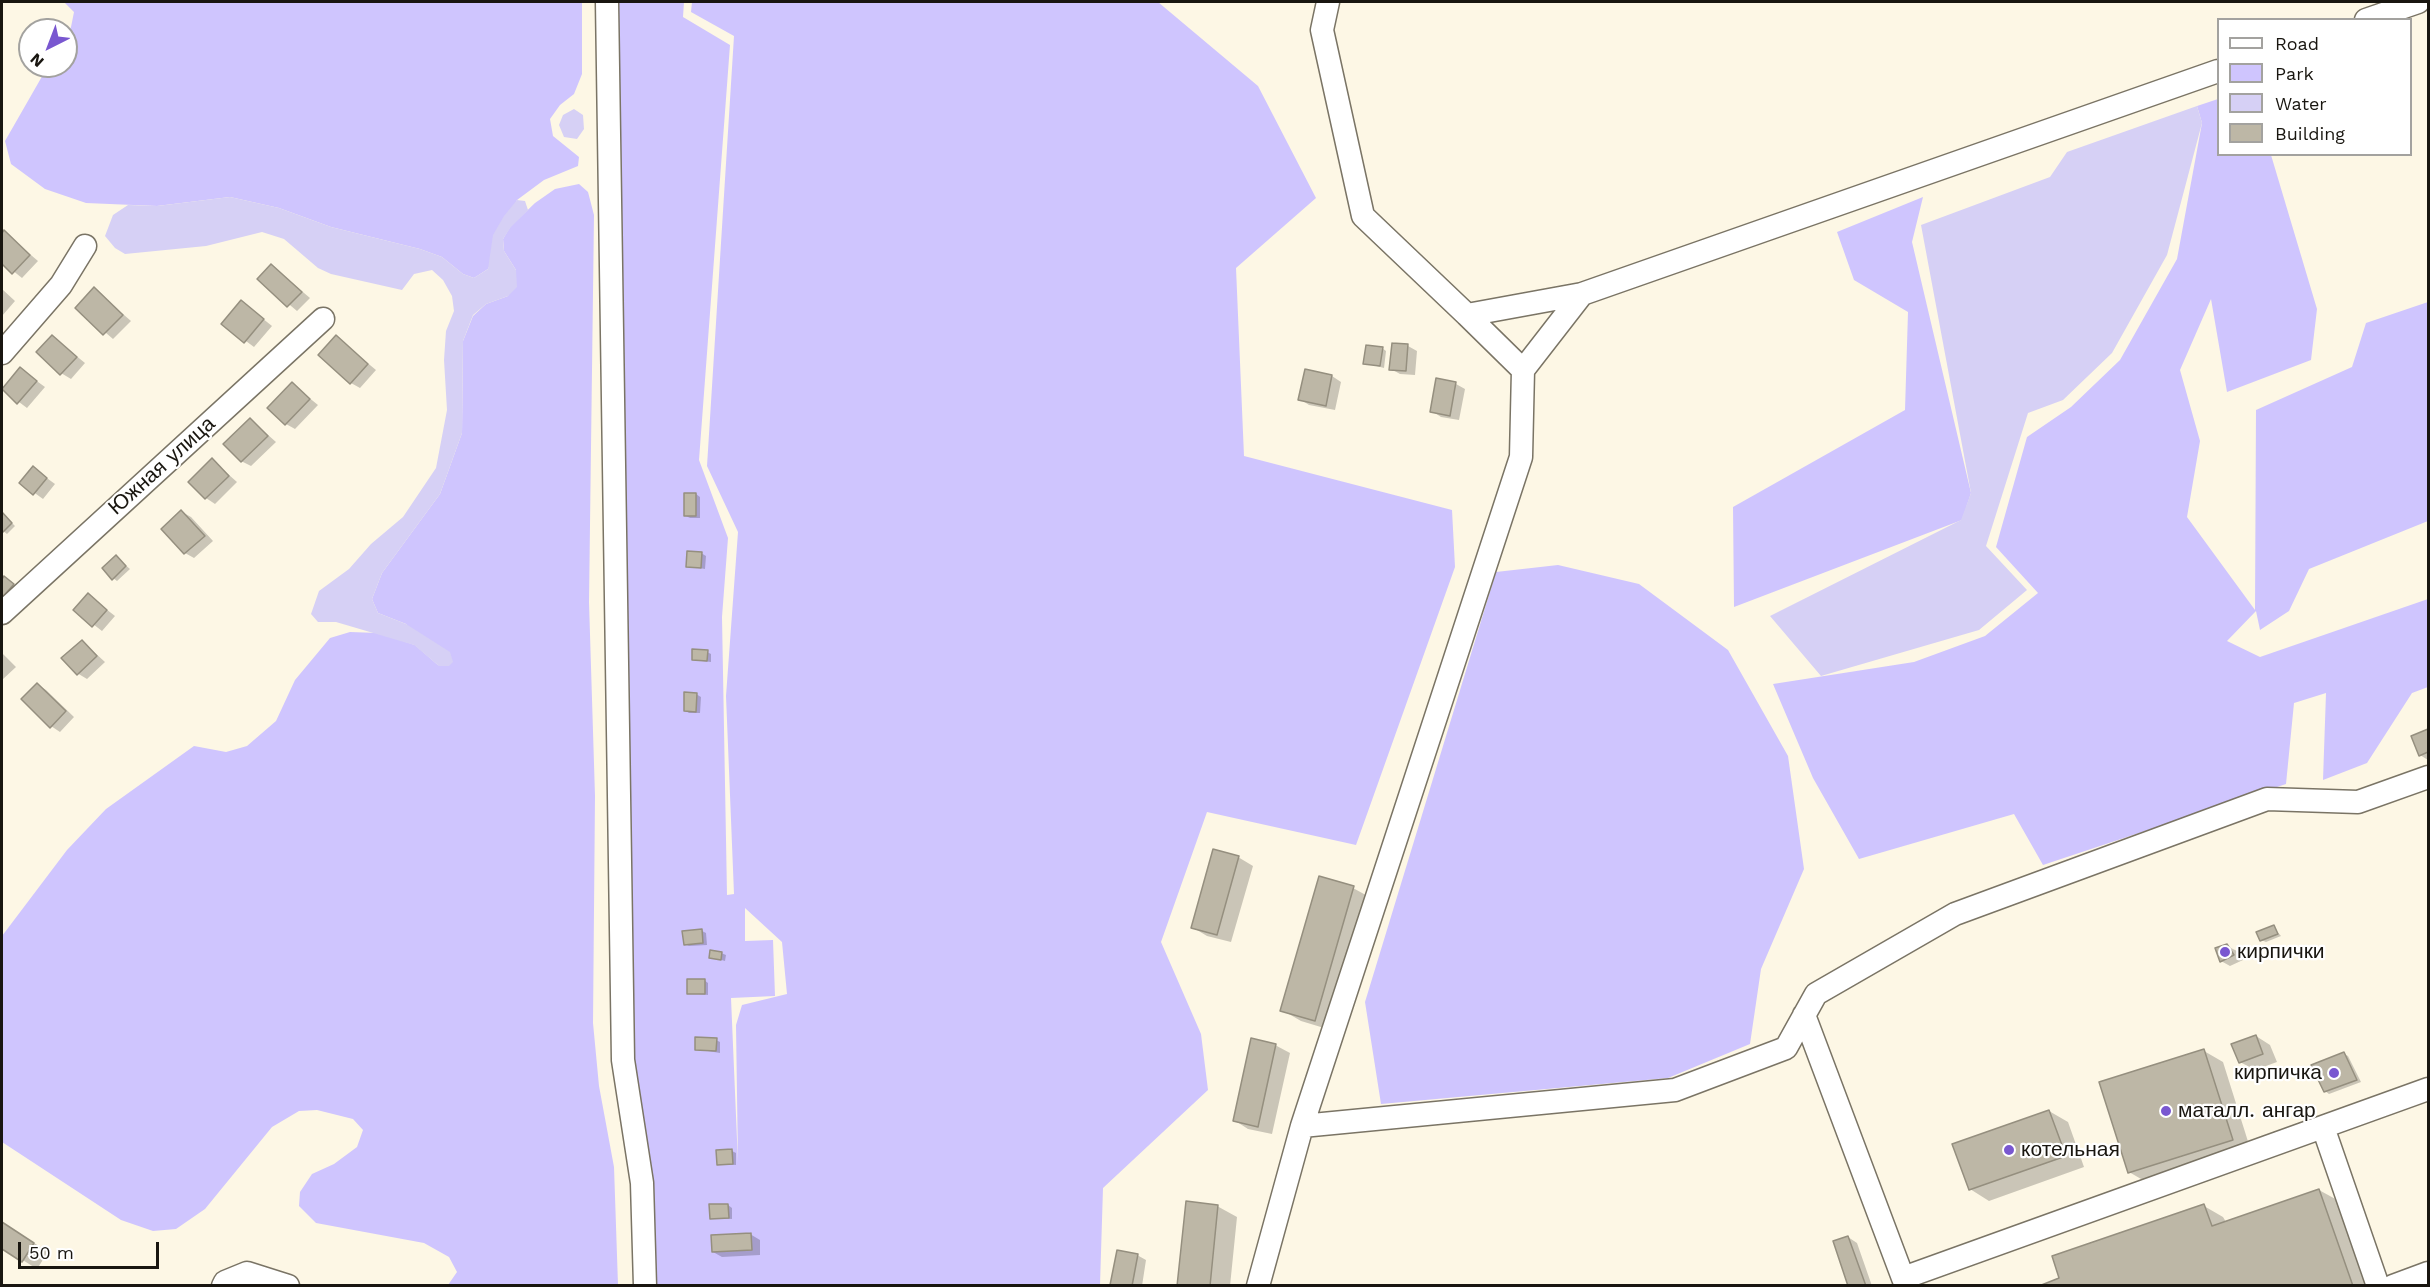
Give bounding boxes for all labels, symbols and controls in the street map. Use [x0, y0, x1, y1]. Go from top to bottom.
north arrow [18, 18, 78, 78]
legend [2217, 18, 2412, 156]
text: Road [2275, 33, 2319, 54]
text: N [26, 49, 48, 71]
text: Park [2275, 63, 2314, 84]
text: Water [2275, 93, 2327, 114]
text: Building [2275, 123, 2345, 144]
street label: Южная улица [103, 412, 221, 520]
place label: кирпички [2237, 939, 2325, 965]
marker: кирпички [2218, 945, 2232, 959]
place label: кирпичка [2234, 1060, 2322, 1086]
marker: кирпичка [2327, 1066, 2341, 1080]
place label: маталл. ангар [2178, 1098, 2316, 1124]
marker: маталл. ангар [2159, 1104, 2173, 1118]
place label: котельная [2021, 1137, 2120, 1163]
marker: котельная [2002, 1143, 2016, 1157]
scale bar [21, 1230, 162, 1268]
text: 50 m [29, 1242, 74, 1263]

